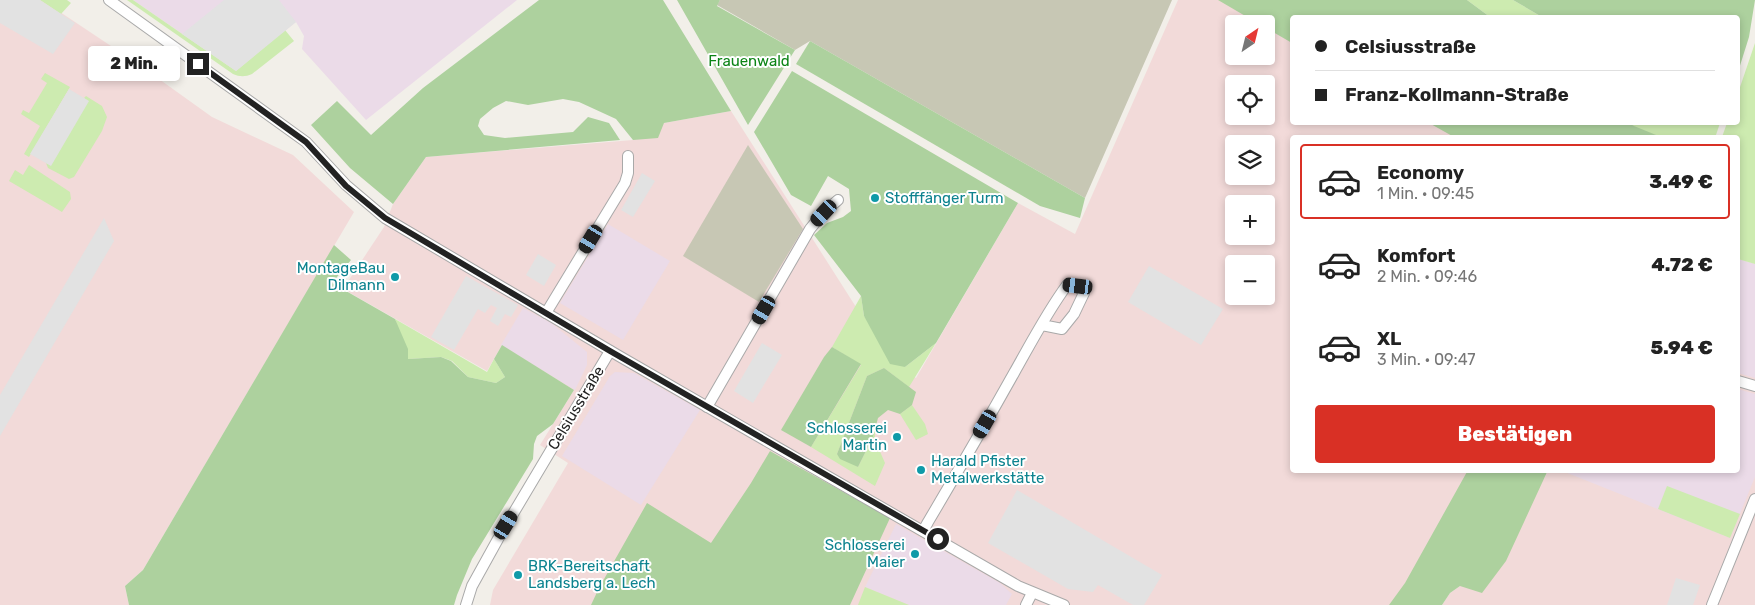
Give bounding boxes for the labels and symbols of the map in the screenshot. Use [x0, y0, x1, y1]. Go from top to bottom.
north arrow [1225, 15, 1275, 65]
callout: 2 Min. [88, 46, 180, 82]
park label: Frauenwald [708, 52, 790, 70]
route end [187, 53, 209, 75]
place label: Stofffänger Turm [885, 189, 1004, 207]
marker: Stofffänger Turm [869, 192, 881, 204]
car [808, 197, 839, 229]
car [576, 222, 605, 256]
place label: MontageBau Dilmann [297, 259, 385, 294]
marker: MontageBau Dilmann [389, 271, 401, 283]
car [1062, 277, 1093, 295]
car [750, 293, 777, 327]
street label: Celsiusstraße [544, 363, 608, 453]
car [971, 407, 998, 441]
place label: Schlosserei Martin [807, 419, 887, 454]
marker: Schlosserei Martin [891, 431, 903, 443]
place label: Harald Pfister Metalwerkstätte [931, 452, 1044, 487]
marker: Harald Pfister Metalwerkstätte [915, 464, 927, 476]
car [491, 508, 520, 542]
route start [927, 528, 949, 550]
place label: Schlosserei Maier [825, 536, 905, 571]
marker: Schlosserei Maier [909, 548, 921, 560]
place label: BRK-Bereitschaft Landsberg a. Lech [528, 557, 656, 592]
marker: BRK-Bereitschaft Landsberg a. Lech [512, 569, 524, 581]

